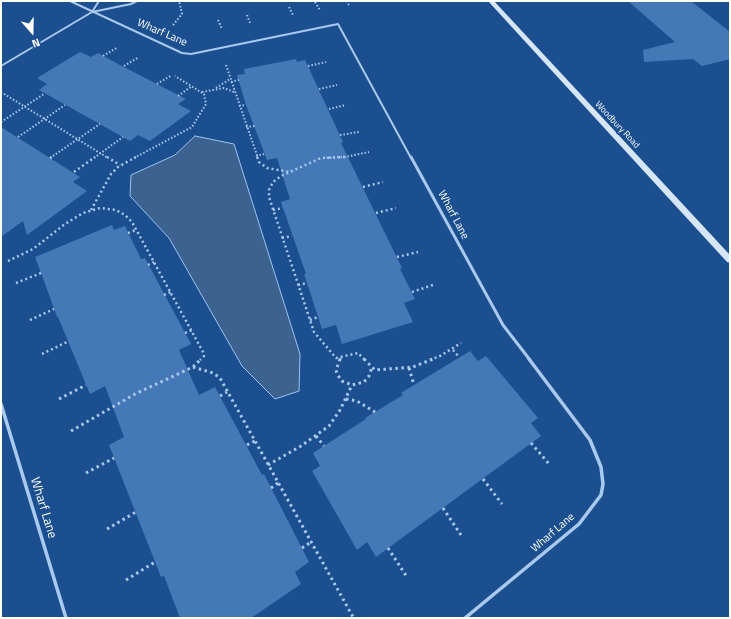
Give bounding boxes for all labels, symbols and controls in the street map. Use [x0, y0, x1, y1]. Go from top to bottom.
north arrow [12, 12, 52, 52]
street label: Wharf Lane [135, 17, 189, 49]
text: N [30, 34, 42, 52]
street label: Woodbury Road [592, 99, 642, 151]
street label: Wharf Lane [435, 188, 471, 242]
street label: Wharf Lane [26, 476, 60, 540]
street label: Wharf Lane [529, 511, 577, 555]

